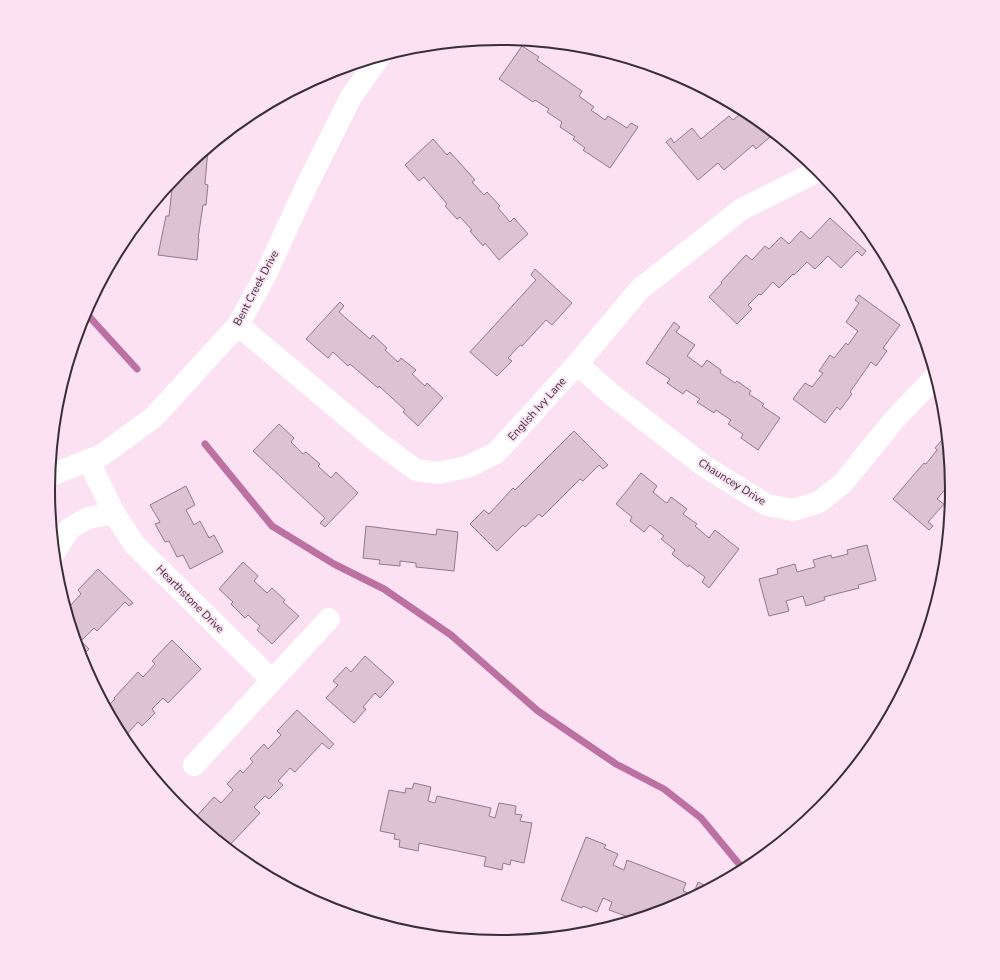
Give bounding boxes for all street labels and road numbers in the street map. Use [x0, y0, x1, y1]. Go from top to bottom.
street label: Bent Creek Drive [230, 247, 282, 328]
street label: English Ivy Lane [505, 374, 570, 444]
street label: Chauncey Drive [695, 455, 769, 509]
street label: Hearthstone Drive [153, 562, 227, 636]

